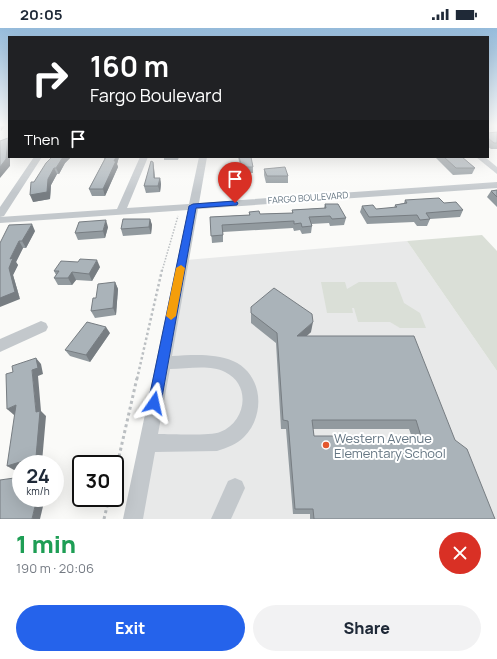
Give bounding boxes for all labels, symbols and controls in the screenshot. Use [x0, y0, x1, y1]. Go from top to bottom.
text: 20:05 [20, 4, 63, 25]
text: 160 m [90, 47, 169, 85]
icon: right [24, 52, 76, 104]
text: Fargo Boulevard [90, 83, 222, 107]
icon: arrive [67, 128, 89, 150]
text: Then [24, 129, 59, 150]
pin [218, 162, 252, 203]
icon: arrive [224, 168, 246, 190]
street label: FARGO BOULEVARD [267, 188, 349, 207]
position arrow [133, 382, 175, 424]
place label: Western Avenue Elementary School [334, 429, 446, 462]
marker: Western Avenue Elementary School [321, 440, 331, 450]
speed limit sign: 30 [72, 455, 124, 507]
text: 24 [26, 462, 50, 489]
text: km/h [26, 484, 50, 498]
text: 1 min [16, 527, 76, 560]
button: close [439, 532, 481, 574]
text: 190 m · 20:06 [16, 559, 94, 577]
button: Exit [16, 605, 245, 651]
button: Share [253, 605, 481, 651]

